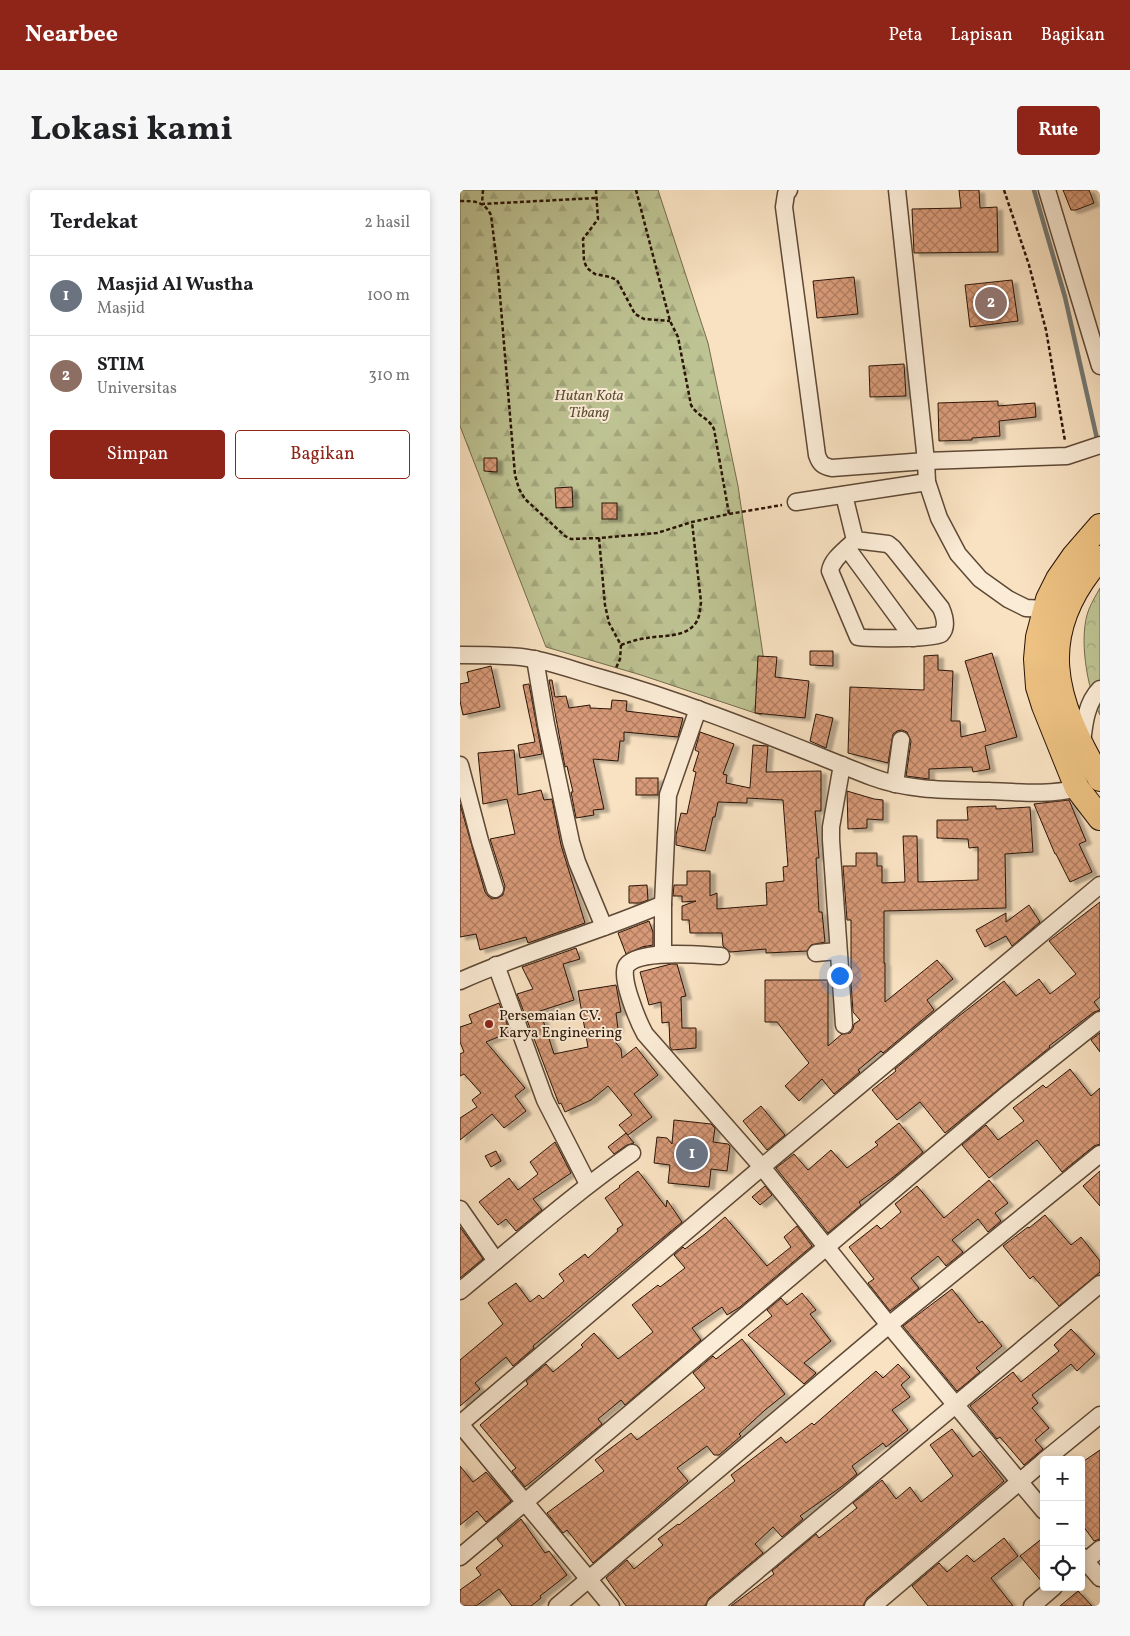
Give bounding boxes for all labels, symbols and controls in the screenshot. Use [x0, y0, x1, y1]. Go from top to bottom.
text: Nearbee [25, 18, 118, 52]
text: Peta [889, 23, 922, 48]
text: Lapisan [950, 23, 1013, 48]
text: Bagikan [1041, 23, 1105, 48]
text: Lokasi kami [30, 106, 233, 154]
button: Rute [1017, 106, 1100, 155]
text: Terdekat [50, 208, 138, 237]
text: 2 hasil [364, 212, 410, 234]
text: Masjid Al Wustha [97, 272, 254, 298]
pin: 2 [975, 284, 1007, 322]
text: 1 [63, 285, 69, 307]
text: 100 m [367, 285, 410, 307]
text: Masjid [97, 298, 145, 320]
text: STIM [97, 352, 145, 378]
text: 2 [62, 365, 70, 387]
text: 310 m [369, 365, 410, 387]
text: Universitas [97, 378, 177, 400]
park label: Hutan Kota Tibang [554, 386, 624, 424]
button: Simpan [50, 430, 225, 479]
button: Bagikan [235, 430, 410, 479]
your location [827, 963, 853, 989]
place label: Persemaian CV. Karya Engineering [499, 1006, 623, 1044]
marker: Persemaian CV. Karya Engineering [483, 1018, 495, 1030]
pin: 1 [676, 1135, 708, 1173]
map controls [1040, 1456, 1085, 1591]
button: + [1040, 1456, 1085, 1501]
button: − [1040, 1501, 1085, 1546]
button: locate [1040, 1546, 1085, 1591]

